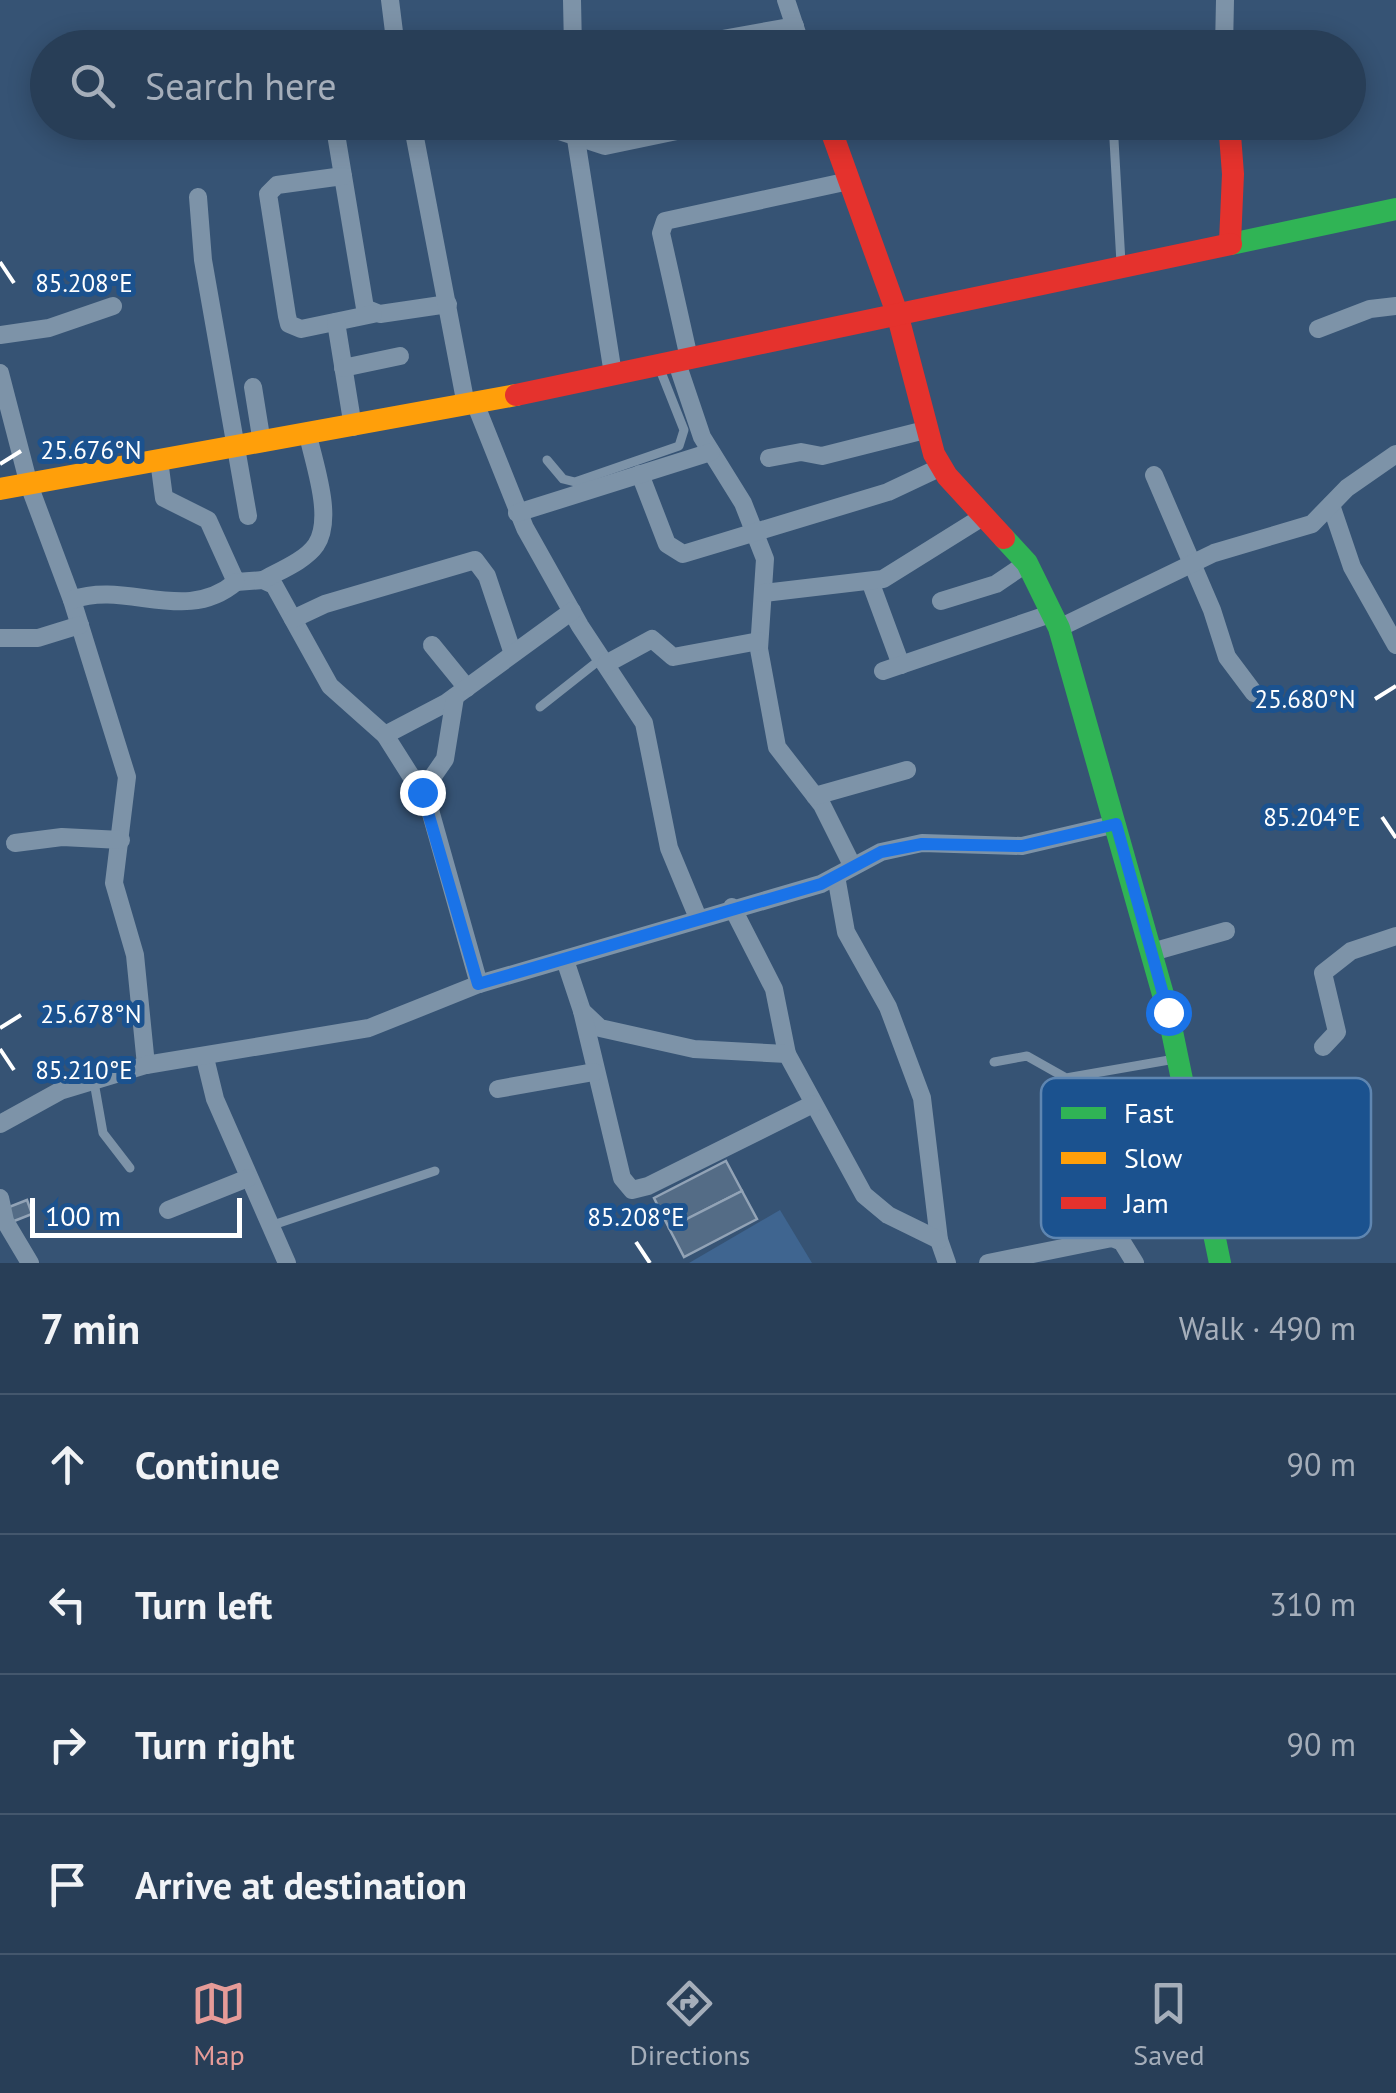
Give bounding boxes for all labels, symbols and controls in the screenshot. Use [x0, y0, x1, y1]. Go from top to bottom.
search box [30, 30, 1366, 140]
icon: search [65, 58, 120, 113]
text: Search here [145, 61, 337, 110]
text: 85.208°E [35, 267, 133, 299]
text: 25.676°N [41, 434, 141, 466]
text: 25.680°N [1255, 683, 1355, 715]
route end [400, 770, 446, 816]
text: 85.204°E [1263, 801, 1361, 833]
route start [1146, 990, 1192, 1036]
text: 25.678°N [41, 998, 141, 1030]
text: 85.210°E [35, 1054, 133, 1086]
legend [1041, 1078, 1371, 1238]
text: Fast [1124, 1094, 1174, 1131]
text: Slow [1124, 1139, 1183, 1176]
text: Jam [1123, 1184, 1169, 1221]
scale bar [30, 1193, 242, 1238]
text: 100 m [45, 1197, 121, 1234]
text: 85.208°E [587, 1201, 685, 1233]
text: 7 min [40, 1301, 140, 1356]
text: Walk · 490 m [1179, 1307, 1356, 1349]
icon: ahead [40, 1437, 95, 1492]
text: Continue [135, 1440, 280, 1489]
text: 90 m [1287, 1443, 1356, 1485]
icon: left [40, 1577, 95, 1632]
text: Turn left [135, 1580, 272, 1629]
text: 310 m [1269, 1583, 1356, 1625]
icon: right [40, 1717, 95, 1772]
text: Turn right [135, 1720, 295, 1769]
text: 90 m [1287, 1723, 1356, 1765]
icon: arrive [40, 1857, 95, 1912]
text: Arrive at destination [135, 1860, 467, 1909]
tab: Map [191, 1976, 246, 2073]
tab: Directions [629, 1976, 750, 2073]
tab: Saved [1133, 1976, 1205, 2073]

